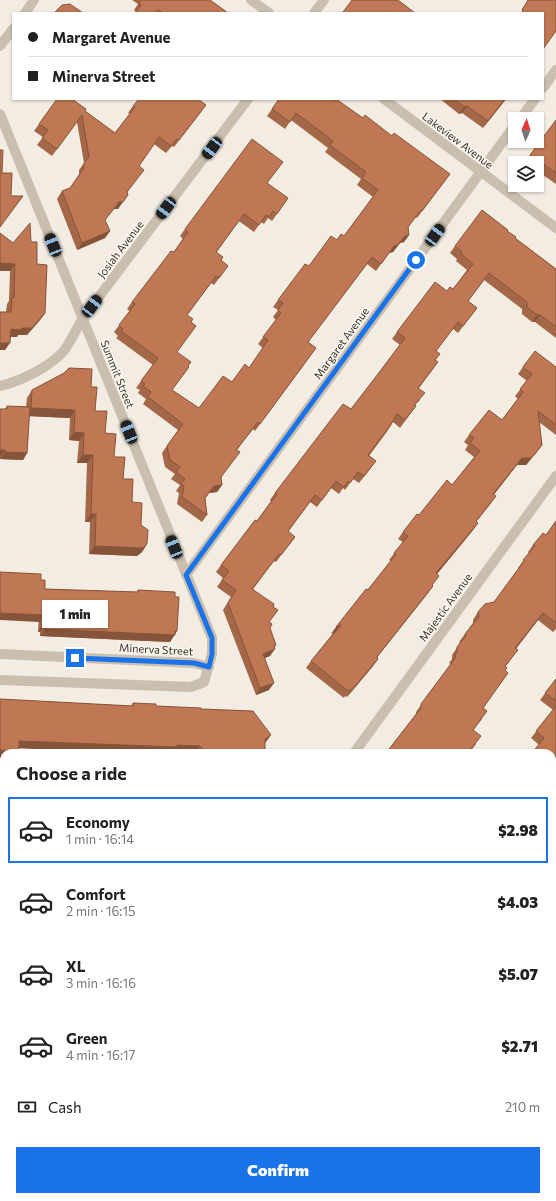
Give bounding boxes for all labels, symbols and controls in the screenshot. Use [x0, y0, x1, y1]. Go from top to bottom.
text: Margaret Avenue [52, 28, 170, 46]
text: Minerva Street [52, 67, 155, 85]
street label: Lakeview Avenue [420, 109, 496, 171]
north arrow [508, 112, 544, 148]
map controls [508, 112, 544, 192]
car [200, 135, 224, 161]
button: layers [508, 156, 544, 192]
car [154, 195, 178, 221]
street label: Josiah Avenue [94, 218, 147, 281]
car [423, 222, 447, 248]
car [43, 232, 63, 258]
route start [407, 251, 425, 269]
car [80, 293, 104, 319]
street label: Margaret Avenue [311, 304, 371, 381]
street label: Summit Street [98, 338, 138, 410]
car [119, 419, 139, 445]
car [164, 534, 184, 560]
street label: Majestic Avenue [416, 570, 474, 644]
callout: 1 min [42, 600, 108, 628]
text: 1 min [59, 606, 91, 622]
street label: Minerva Street [119, 641, 194, 657]
route end [66, 649, 84, 667]
text: Choose a ride [16, 762, 127, 784]
icon: car [18, 812, 54, 848]
text: Economy [66, 813, 130, 831]
text: $2.98 [498, 821, 538, 839]
text: 1 min · 16:14 [66, 831, 134, 847]
icon: car [18, 884, 54, 920]
text: Comfort [66, 885, 126, 903]
text: $4.03 [497, 893, 538, 911]
text: 2 min · 16:15 [66, 903, 135, 919]
icon: car [18, 956, 54, 992]
text: XL [66, 957, 85, 975]
text: $5.07 [498, 965, 538, 983]
text: 3 min · 16:16 [66, 975, 136, 991]
icon: car [18, 1028, 54, 1064]
text: Green [66, 1029, 107, 1047]
text: $2.71 [501, 1037, 538, 1055]
text: 4 min · 16:17 [66, 1047, 135, 1063]
icon: cash [16, 1096, 38, 1118]
text: Cash [48, 1098, 82, 1116]
text: 210 m [505, 1099, 540, 1115]
button: Confirm [16, 1147, 540, 1193]

